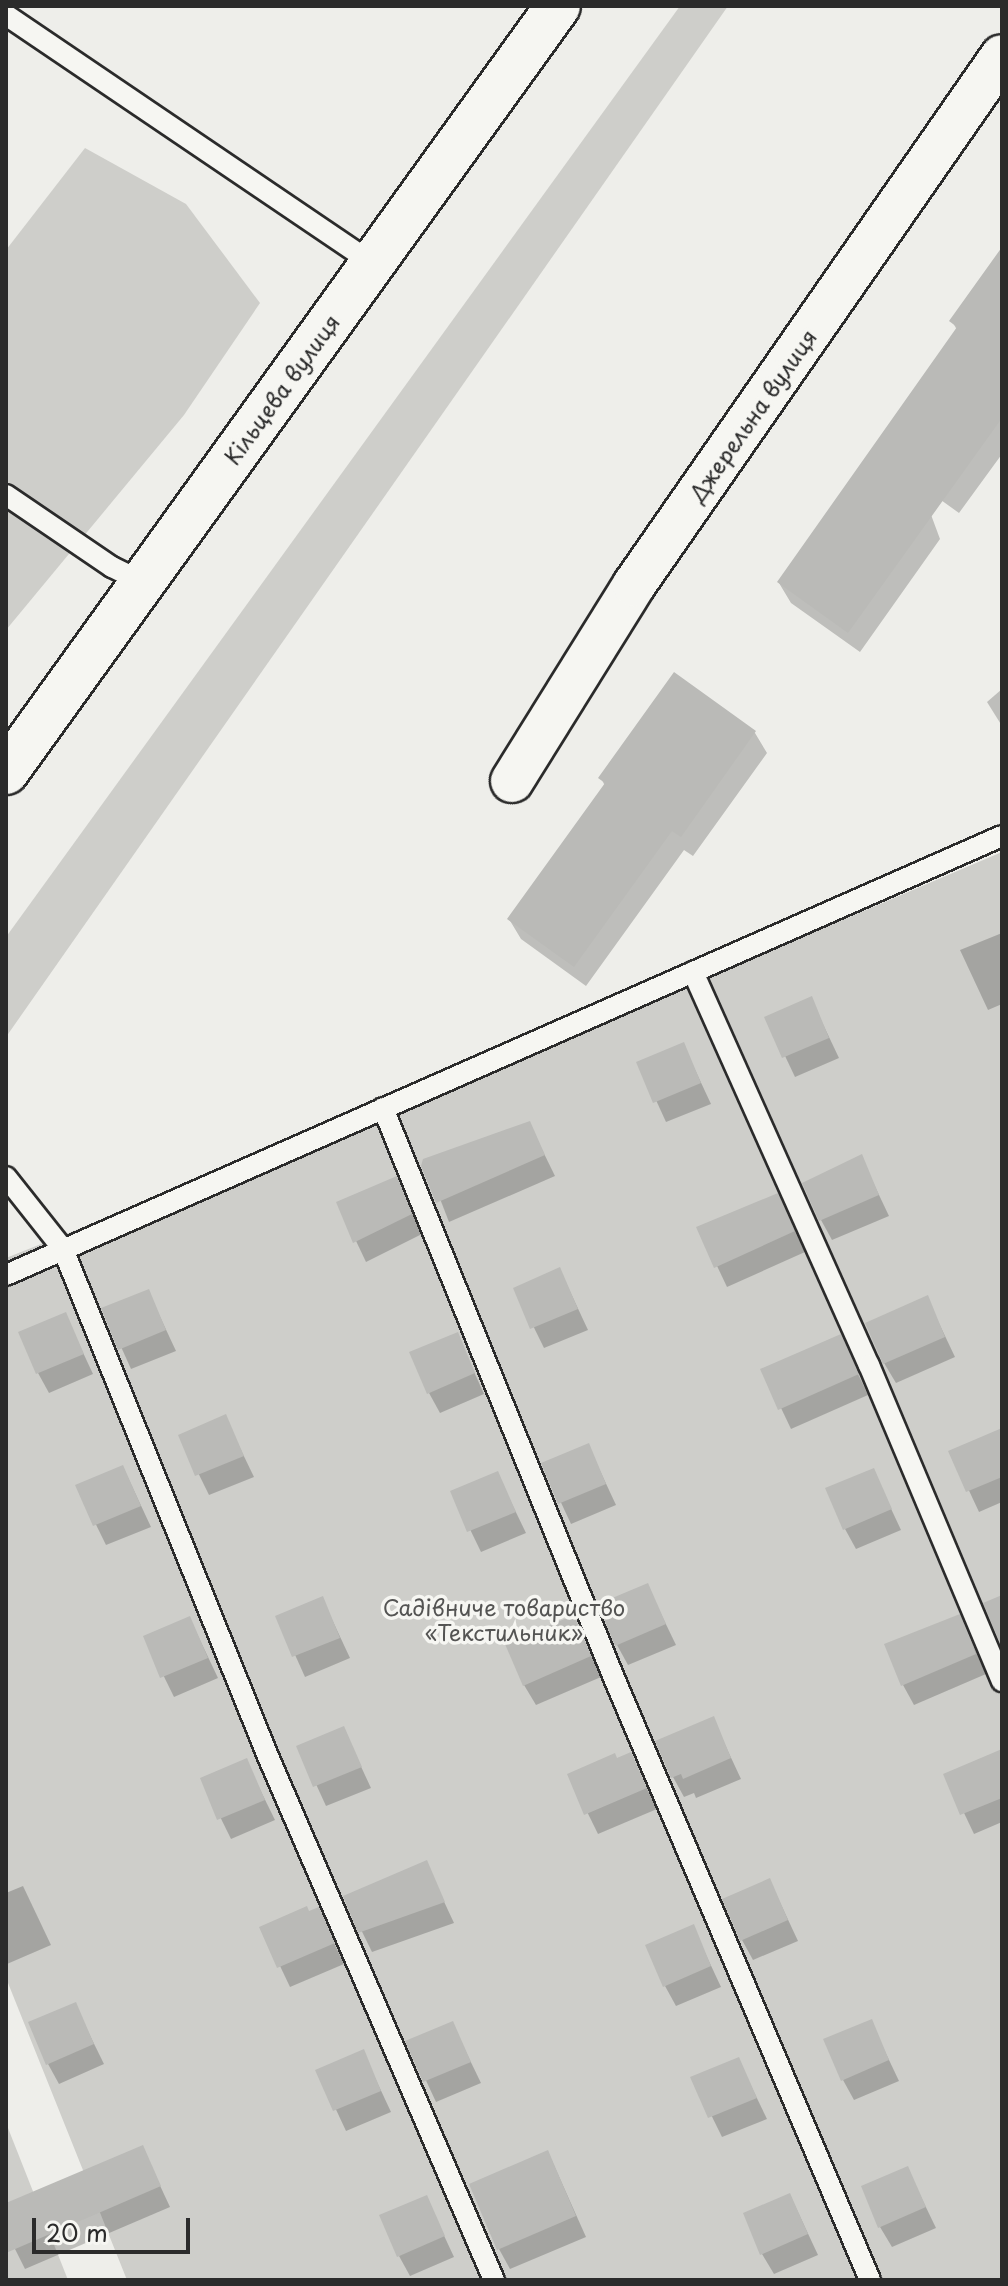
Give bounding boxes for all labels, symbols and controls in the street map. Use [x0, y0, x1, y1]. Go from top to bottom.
street label: Кільцева вулиця [217, 308, 345, 470]
street label: Джерельна вулиця [682, 323, 822, 507]
park label: Садівниче товариство «Текстильник» [383, 1593, 625, 1644]
scale bar [36, 2202, 194, 2252]
text: 20 m [46, 2214, 108, 2250]

